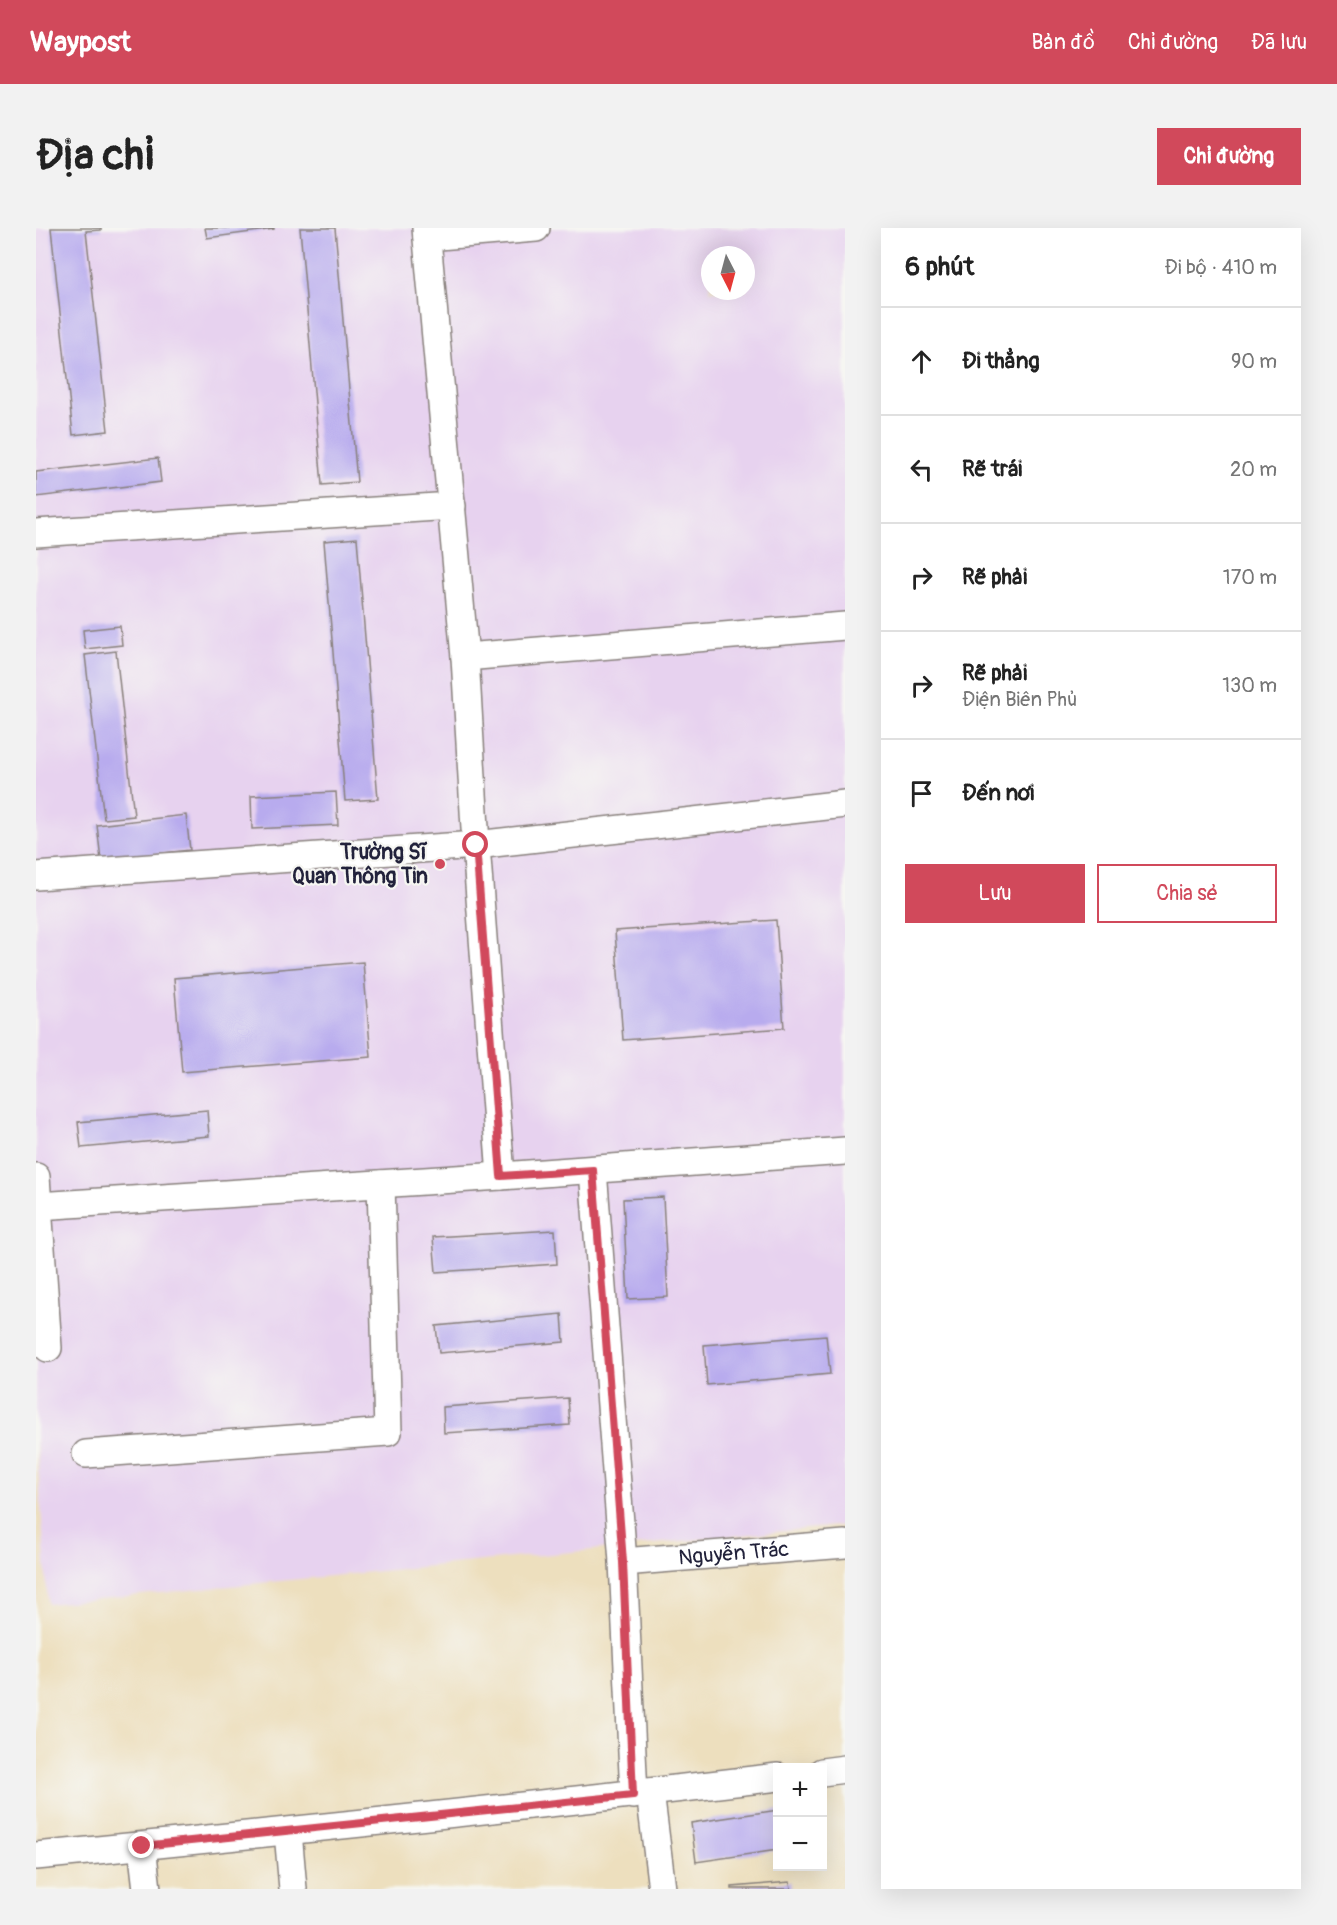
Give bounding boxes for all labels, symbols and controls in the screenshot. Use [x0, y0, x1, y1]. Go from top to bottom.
text: Waypost [30, 25, 131, 60]
text: Bản đồ [1031, 29, 1095, 56]
text: Chỉ đường [1128, 29, 1218, 56]
text: Đã lưu [1251, 29, 1307, 56]
button: Chỉ đường [1157, 128, 1301, 185]
text: Địa chỉ [36, 130, 154, 182]
north arrow [701, 246, 755, 300]
text: 6 phút [905, 251, 974, 283]
text: Đi bộ · 410 m [1165, 255, 1277, 280]
icon: ahead [905, 345, 938, 378]
text: Đi thẳng [962, 347, 1040, 375]
text: 90 m [1231, 349, 1277, 374]
icon: left [905, 453, 938, 486]
text: Rẽ trái [962, 455, 1022, 483]
text: 20 m [1230, 457, 1277, 482]
icon: right [905, 561, 938, 594]
text: Rẽ phải [962, 563, 1027, 591]
text: 170 m [1223, 565, 1277, 590]
text: Rẽ phải [962, 659, 1027, 687]
icon: right [905, 669, 938, 702]
text: 130 m [1222, 673, 1277, 698]
text: Điện Biên Phủ [962, 687, 1077, 712]
icon: arrive [905, 777, 938, 810]
text: Đến nơi [962, 779, 1034, 807]
route start [462, 831, 488, 857]
place label: Trường Sĩ Quan Thông Tin [292, 839, 428, 890]
marker: Trường Sĩ Quan Thông Tin [433, 857, 447, 871]
button: Lưu [905, 864, 1085, 923]
button: Chia sẻ [1097, 864, 1277, 923]
street label: Nguyễn Trác [677, 1536, 790, 1571]
map controls [773, 1763, 827, 1871]
button: + [773, 1763, 827, 1817]
button: − [773, 1817, 827, 1871]
route end [128, 1832, 154, 1858]

